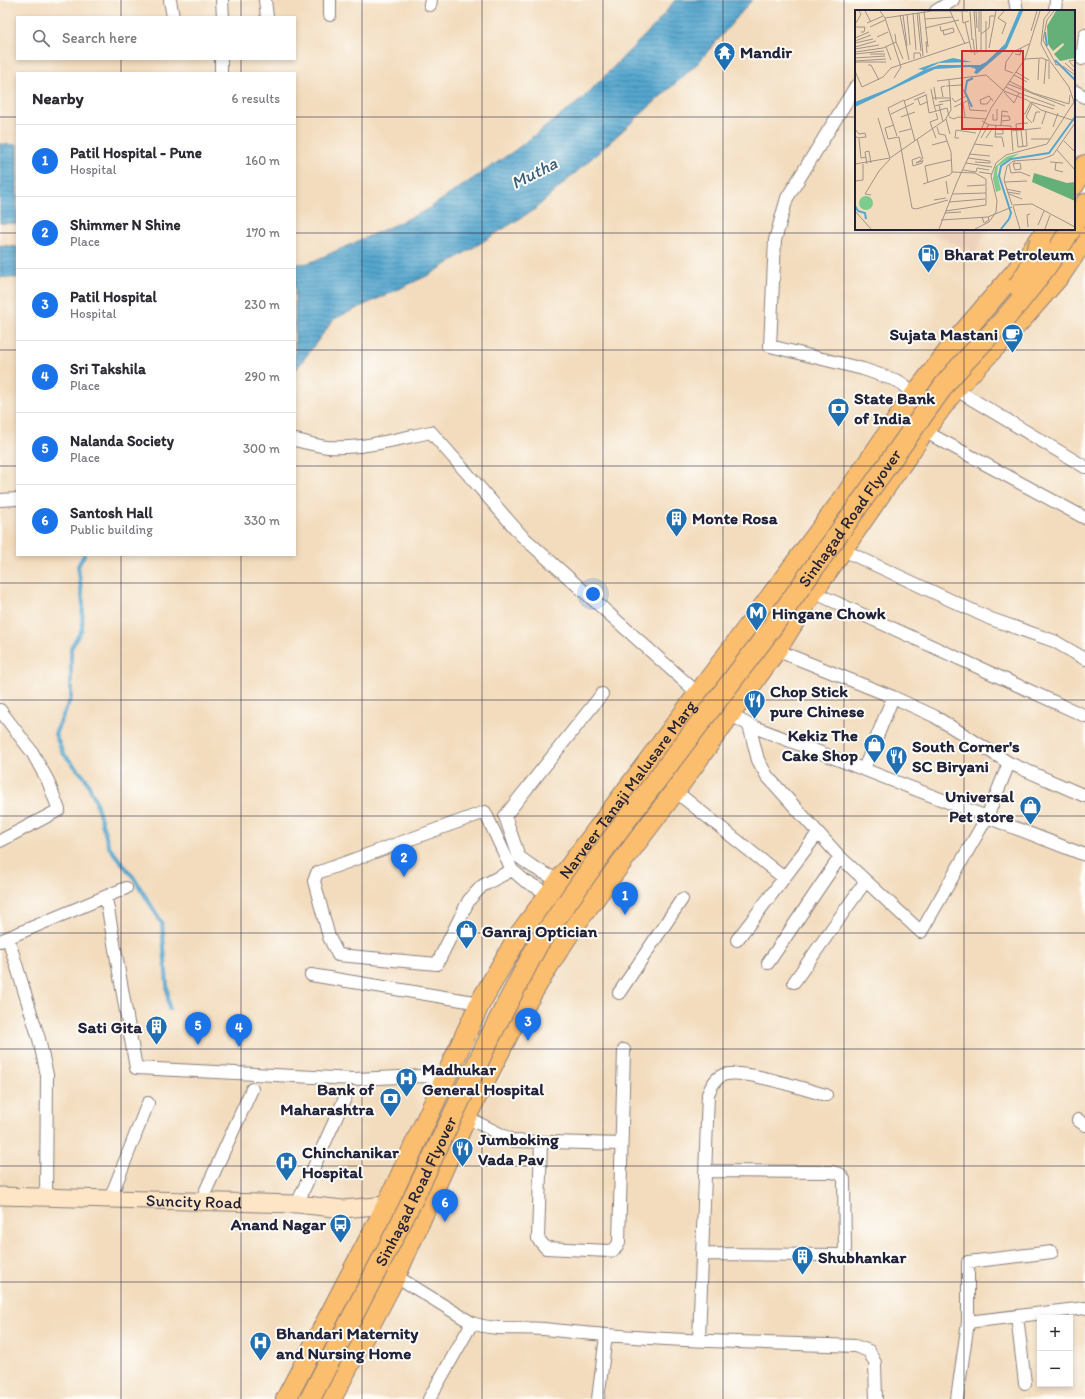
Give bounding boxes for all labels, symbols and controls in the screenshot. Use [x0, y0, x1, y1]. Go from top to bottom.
inset map [855, 10, 1075, 230]
search box [16, 16, 296, 60]
icon: search [30, 27, 52, 49]
text: Search here [62, 29, 137, 47]
temple icon: Mandir [712, 39, 738, 72]
place label: Mandir [740, 42, 792, 62]
text: Nearby [32, 88, 84, 108]
text: 6 results [232, 91, 280, 106]
text: Patil Hospital - Pune [70, 144, 202, 162]
water label: Mutha [507, 152, 562, 194]
text: 1 [42, 153, 48, 168]
text: 160 m [245, 153, 280, 168]
text: Hospital [70, 162, 117, 177]
text: Shimmer N Shine [70, 216, 181, 234]
text: 2 [42, 225, 48, 240]
text: 170 m [246, 225, 280, 240]
text: Place [70, 234, 100, 249]
fuel station icon: Bharat Petroleum [915, 241, 941, 274]
place label: Bharat Petroleum [944, 244, 1075, 264]
text: Patil Hospital [70, 288, 157, 306]
text: 3 [41, 297, 49, 312]
text: 230 m [244, 297, 280, 312]
text: Hospital [70, 306, 117, 321]
cafe icon: Sujata Mastani [1000, 321, 1026, 354]
place label: Sujata Mastani [889, 324, 998, 345]
text: Sri Takshila [70, 360, 146, 378]
text: 4 [41, 369, 49, 384]
text: 290 m [244, 369, 280, 384]
text: Place [70, 378, 100, 393]
place label: State Bank of India [854, 388, 935, 428]
bank icon: State Bank of India [826, 395, 852, 428]
text: Nalanda Society [70, 432, 174, 450]
text: 5 [42, 441, 48, 456]
text: 300 m [243, 441, 280, 456]
street label: Sinhagad Road Flyover [794, 445, 906, 591]
text: Place [70, 450, 100, 465]
text: Santosh Hall [70, 504, 153, 522]
building icon: Monte Rosa [663, 505, 689, 538]
place label: Monte Rosa [692, 508, 778, 528]
text: 6 [42, 513, 48, 528]
text: 330 m [244, 513, 280, 528]
text: Public building [70, 522, 153, 537]
your location [583, 584, 603, 604]
metro station icon: Hingane Chowk [744, 600, 770, 633]
place label: Hingane Chowk [772, 603, 886, 624]
place label: Chop Stick pure Chinese [769, 681, 864, 722]
restaurant icon: Chop Stick pure Chinese [741, 688, 767, 721]
street label: Narveer Tanaji Malusare Marg [554, 696, 700, 882]
place label: Kekiz The Cake Shop [782, 725, 858, 766]
shop icon: Kekiz The Cake Shop [861, 732, 887, 765]
place label: South Corner's SC Biryani [912, 736, 1020, 777]
restaurant icon: South Corner's SC Biryani [884, 743, 910, 776]
place label: Universal Pet store [945, 786, 1014, 826]
shop icon: Universal Pet store [1017, 793, 1043, 826]
pin: 2 [391, 844, 417, 877]
pin: 1 [612, 882, 638, 915]
shop icon: Ganraj Optician [453, 918, 479, 951]
place label: Ganraj Optician [482, 921, 598, 942]
pin: 3 [515, 1008, 541, 1041]
pin: 5 [185, 1012, 211, 1045]
building icon: Sati Gita [144, 1014, 170, 1047]
pin: 4 [226, 1014, 252, 1047]
place label: Sati Gita [78, 1017, 142, 1037]
place label: Madhukar General Hospital [422, 1059, 544, 1100]
hospital icon: Madhukar General Hospital [394, 1066, 420, 1099]
place label: Bank of Maharashtra [280, 1079, 375, 1119]
bank icon: Bank of Maharashtra [377, 1086, 403, 1119]
street label: Sinhagad Road Flyover [370, 1113, 461, 1270]
place label: Jumboking Vada Pav [477, 1129, 559, 1169]
restaurant icon: Jumboking Vada Pav [449, 1136, 475, 1169]
place label: Chinchanikar Hospital [302, 1142, 399, 1183]
hospital icon: Chinchanikar Hospital [274, 1149, 300, 1182]
pin: 6 [432, 1189, 458, 1222]
street label: Suncity Road [146, 1190, 242, 1213]
bus stop icon: Anand Nagar [328, 1211, 354, 1244]
place label: Anand Nagar [230, 1214, 327, 1235]
building icon: Shubhankar [790, 1244, 816, 1277]
place label: Shubhankar [818, 1247, 906, 1267]
map controls [1037, 1315, 1073, 1387]
button: + [1037, 1315, 1073, 1351]
place label: Bhandari Maternity and Nursing Home [276, 1323, 419, 1364]
hospital icon: Bhandari Maternity and Nursing Home [247, 1330, 273, 1363]
button: − [1037, 1351, 1073, 1387]

